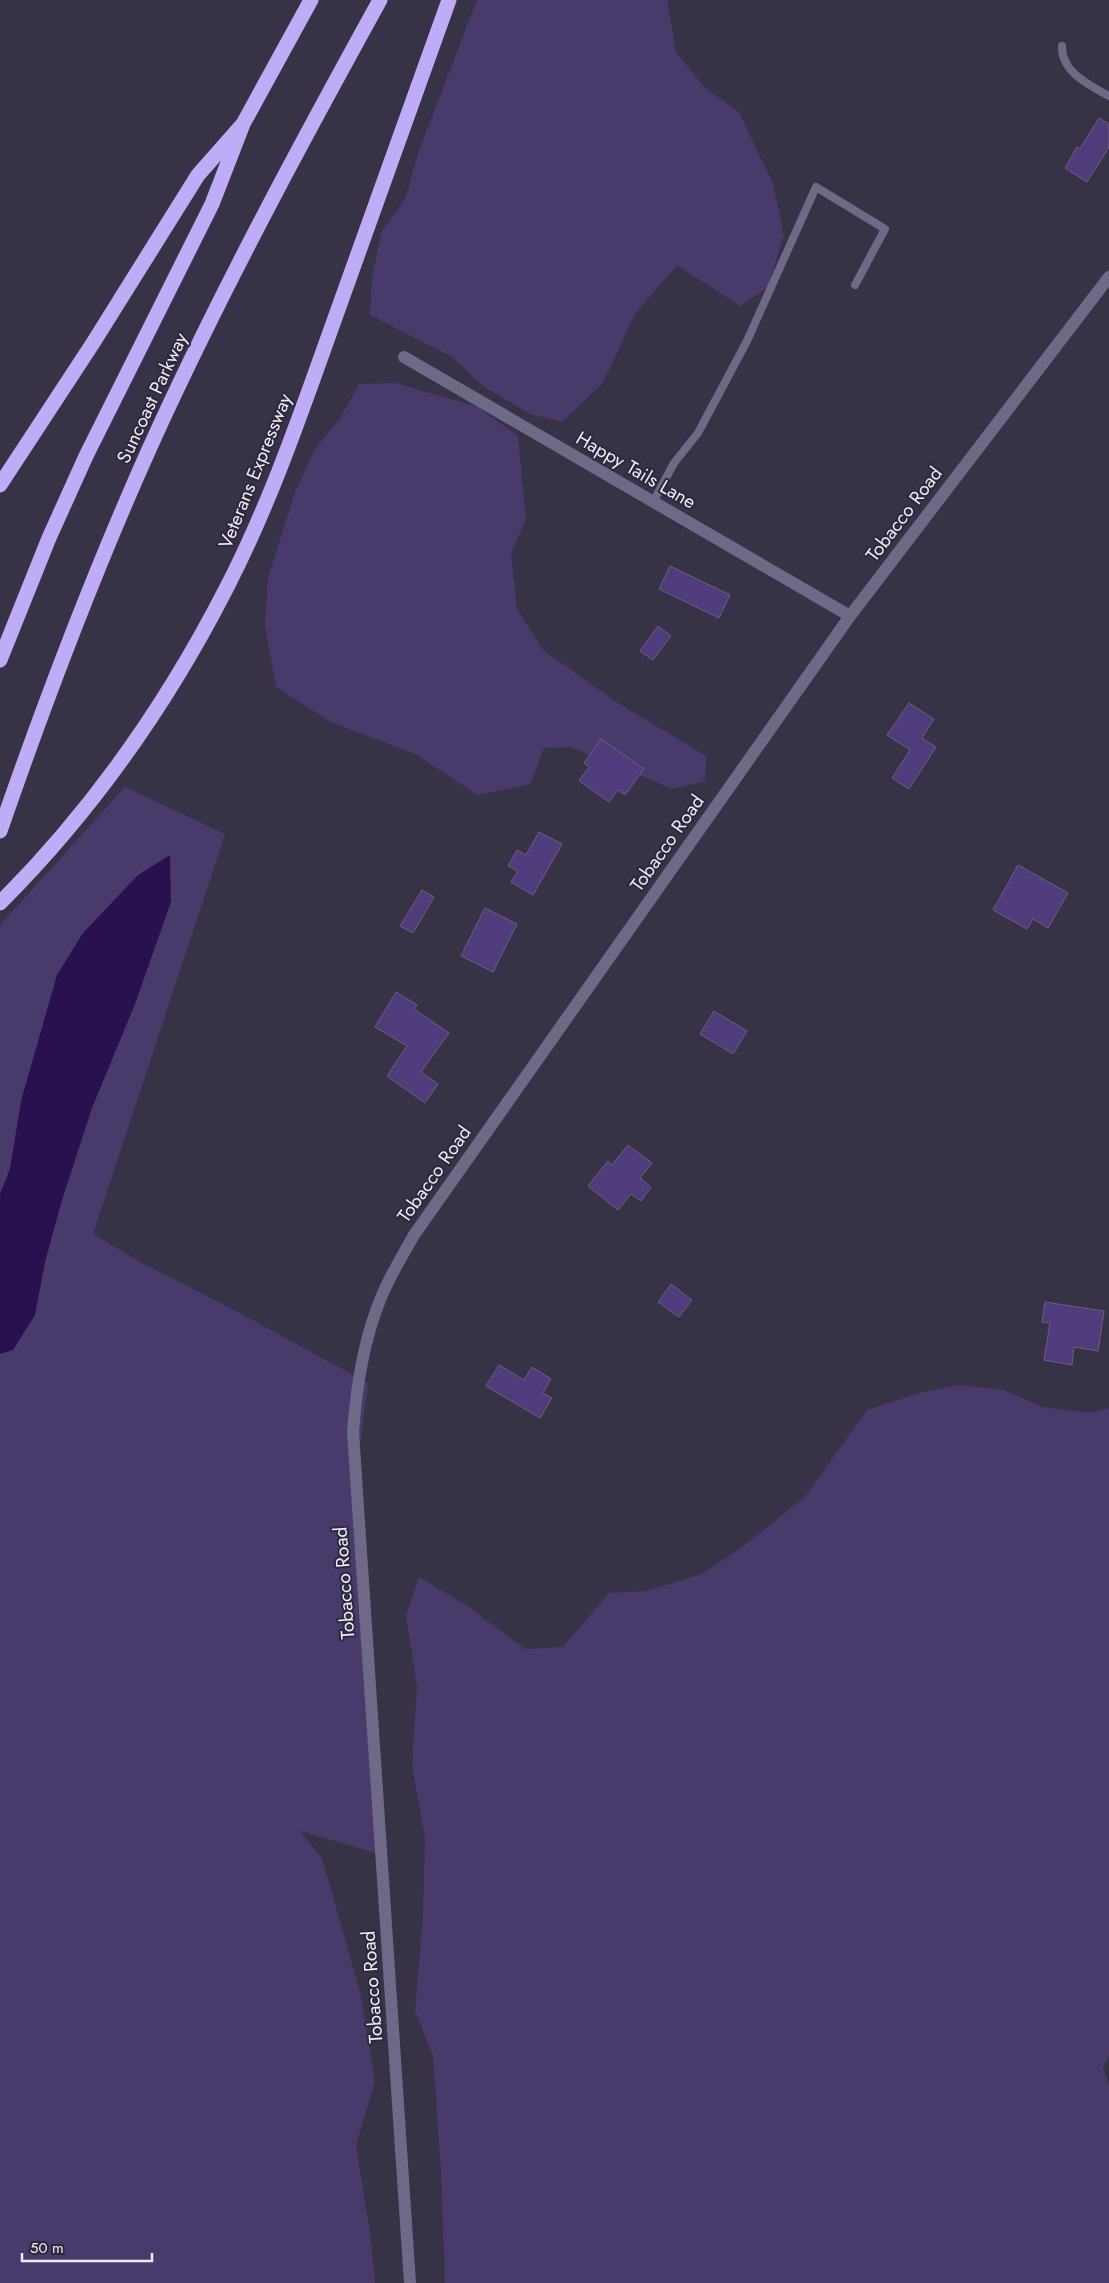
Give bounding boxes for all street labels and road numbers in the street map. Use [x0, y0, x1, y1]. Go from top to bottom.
street label: Suncoast Parkway [110, 328, 194, 468]
street label: Veterans Expressway [212, 389, 299, 553]
street label: Happy Tails Lane [571, 425, 701, 515]
street label: Tobacco Road [859, 461, 949, 567]
street label: Tobacco Road [624, 789, 710, 897]
street label: Tobacco Road [391, 1120, 477, 1228]
street label: Tobacco Road [327, 1526, 361, 1640]
street label: Tobacco Road [355, 1930, 389, 2044]

